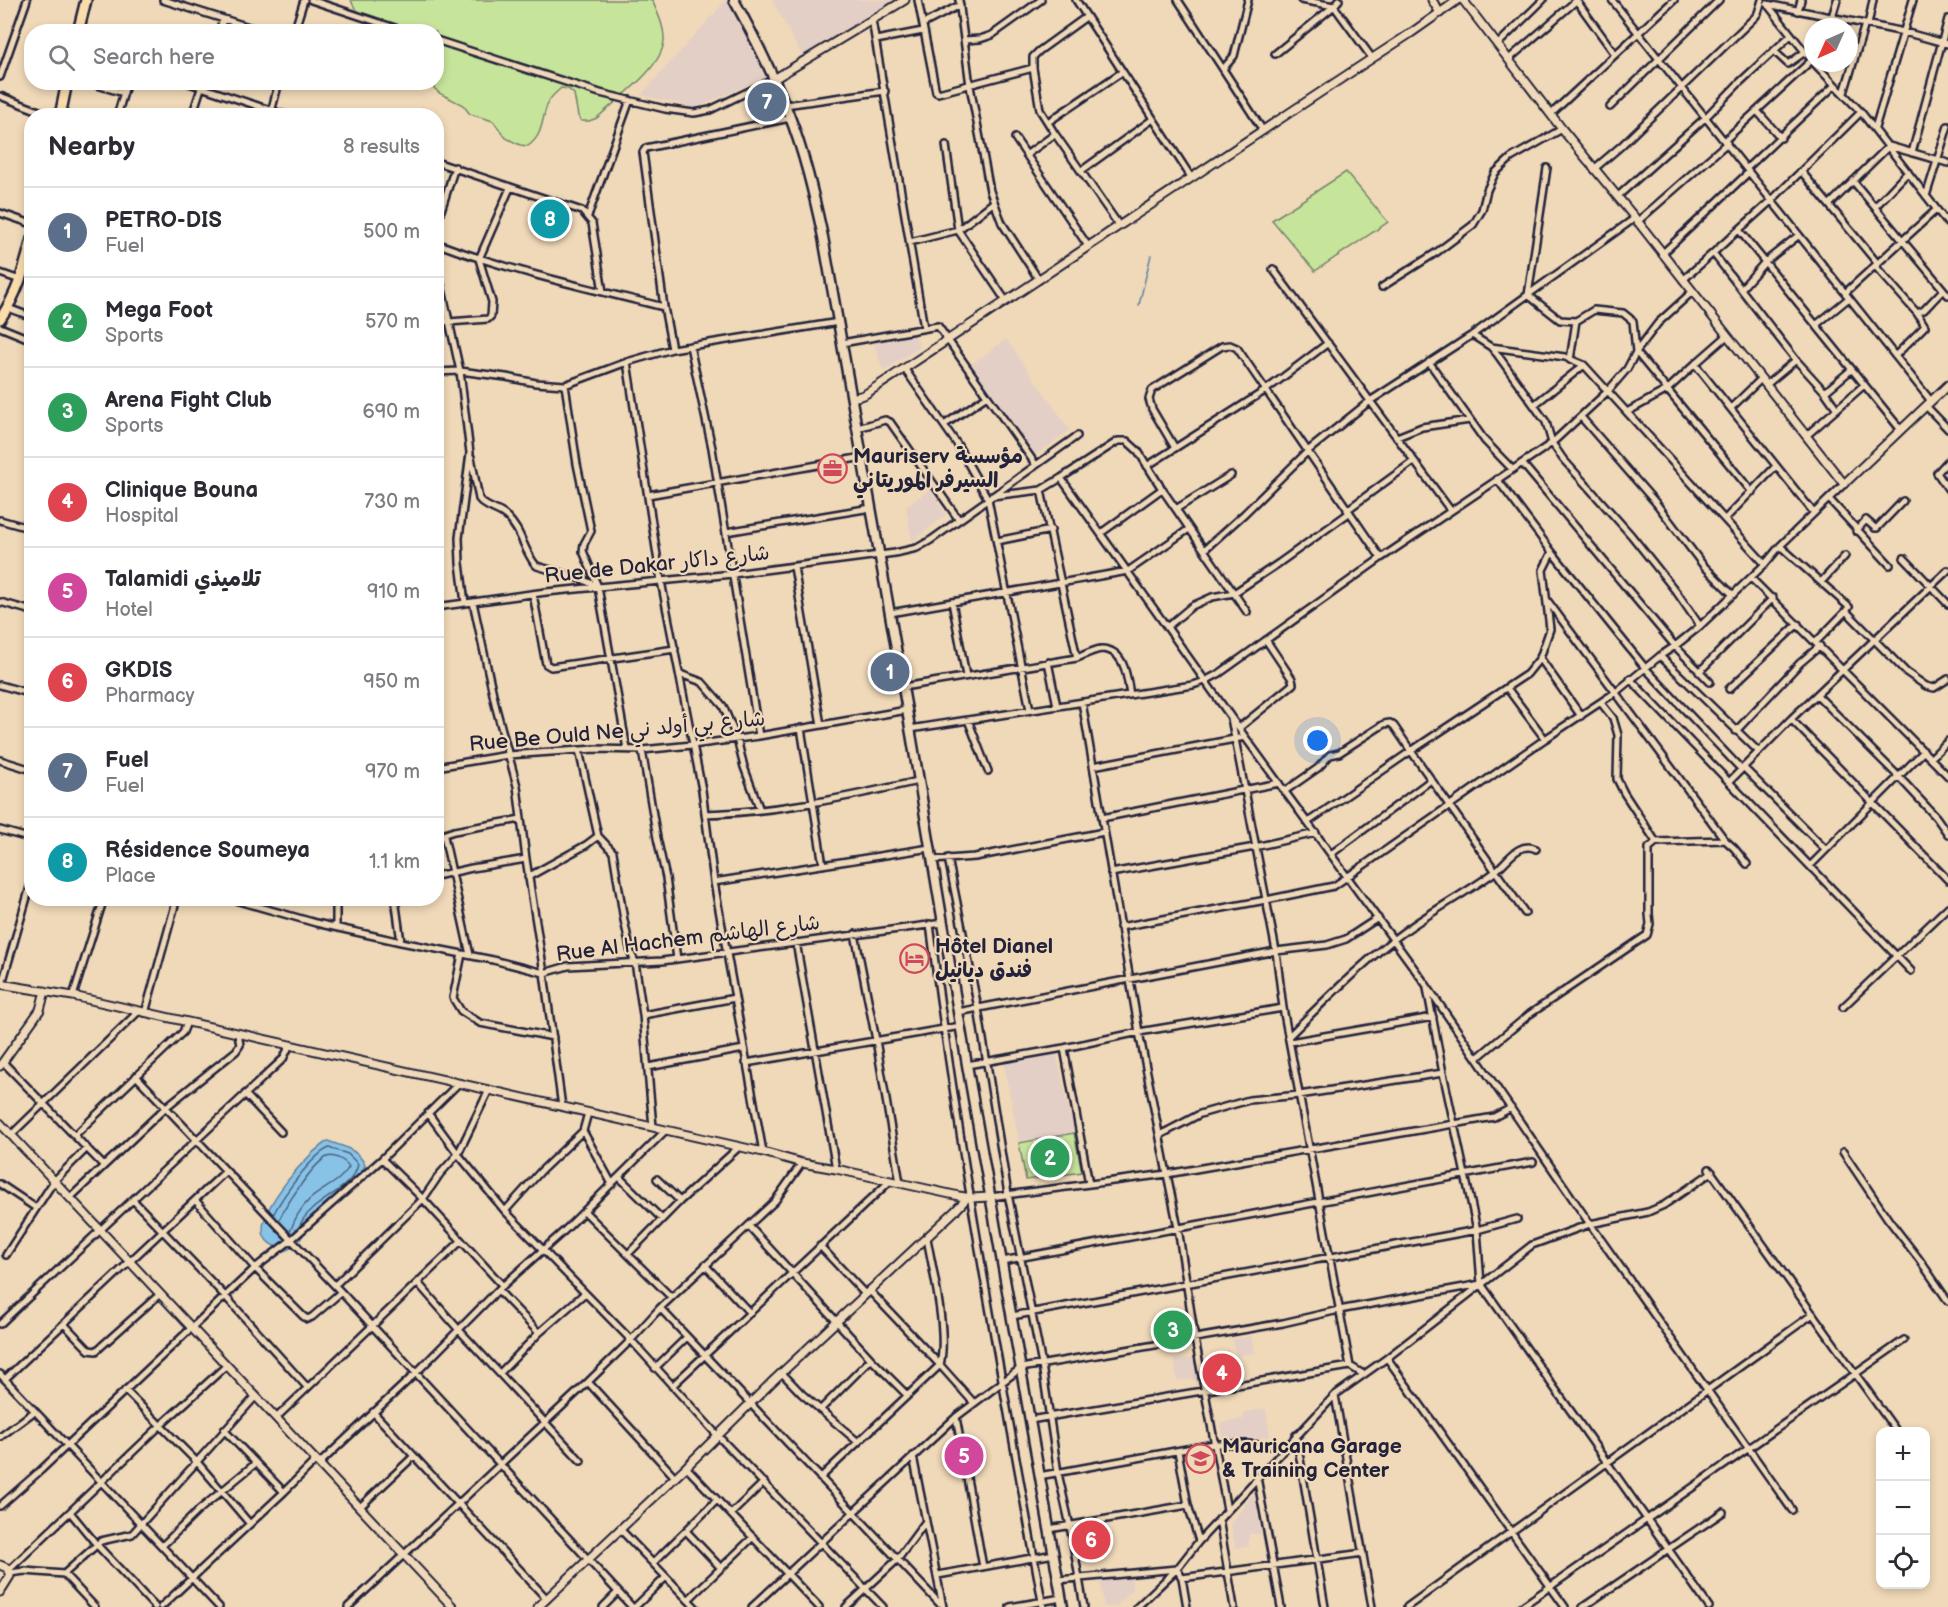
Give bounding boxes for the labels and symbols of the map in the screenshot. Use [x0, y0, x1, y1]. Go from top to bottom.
north arrow [1804, 18, 1858, 72]
pin: 7 [748, 80, 786, 124]
pin: 8 [530, 196, 570, 242]
place label: Mauriserv مؤسسة السيرفر الموريتاني [853, 444, 1023, 499]
office icon: Mauriserv مؤسسة السيرفر الموريتاني [816, 452, 848, 484]
street label: Rue de Dakar شارع داكار [543, 540, 771, 591]
pin: 1 [870, 650, 910, 694]
street label: Rue Be Ould Ne شارع بي أولد ني [468, 706, 767, 763]
your location [1303, 726, 1332, 755]
street label: Rue Al Hachem شارع الهاشم [555, 910, 822, 970]
place label: Hôtel Dianel فندق ديانيل [935, 934, 1053, 983]
hotel icon: Hôtel Dianel فندق ديانيل [898, 942, 930, 974]
pin: 2 [1030, 1136, 1070, 1180]
pin: 3 [1154, 1308, 1192, 1352]
pin: 4 [1202, 1350, 1242, 1396]
pin: 5 [944, 1434, 984, 1478]
place label: Mauricana Garage & Training Center [1222, 1434, 1402, 1483]
school or university icon: Mauricana Garage & Training Center [1185, 1442, 1217, 1474]
pin: 6 [1072, 1518, 1110, 1562]

